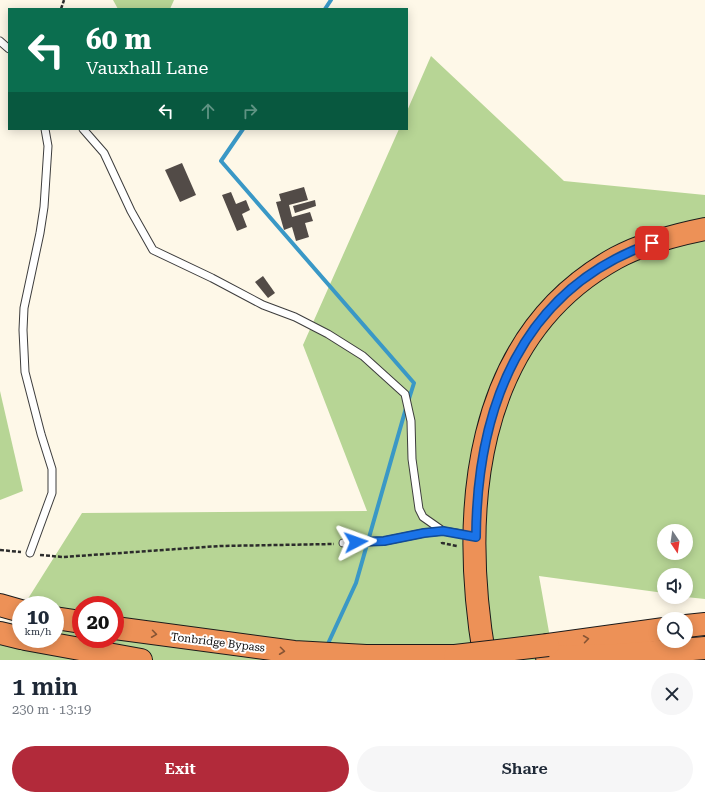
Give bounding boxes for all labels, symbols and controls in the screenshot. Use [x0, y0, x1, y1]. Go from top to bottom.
text: 60 m [86, 23, 151, 56]
icon: left [20, 24, 72, 76]
text: Vauxhall Lane [86, 57, 208, 78]
icon: left [155, 100, 177, 122]
icon: ahead [197, 100, 219, 122]
icon: right [239, 100, 261, 122]
pin [635, 226, 669, 260]
icon: arrive [641, 232, 663, 254]
position arrow [335, 521, 377, 563]
north arrow [657, 524, 693, 560]
map controls [657, 524, 693, 648]
button: sound [657, 568, 693, 604]
speed limit sign: 20 [72, 596, 124, 648]
text: 10 [27, 605, 49, 629]
button: search [657, 612, 693, 648]
text: km/h [25, 626, 51, 637]
one-way arrow [150, 629, 157, 638]
street label: Tonbridge Bypass [170, 630, 266, 655]
one-way arrow [583, 635, 589, 644]
one-way arrow [279, 646, 285, 655]
text: 1 min [12, 673, 78, 701]
button: close [651, 673, 693, 715]
text: 230 m · 13:19 [12, 702, 91, 717]
button: Exit [12, 746, 349, 792]
button: Share [357, 746, 693, 792]

